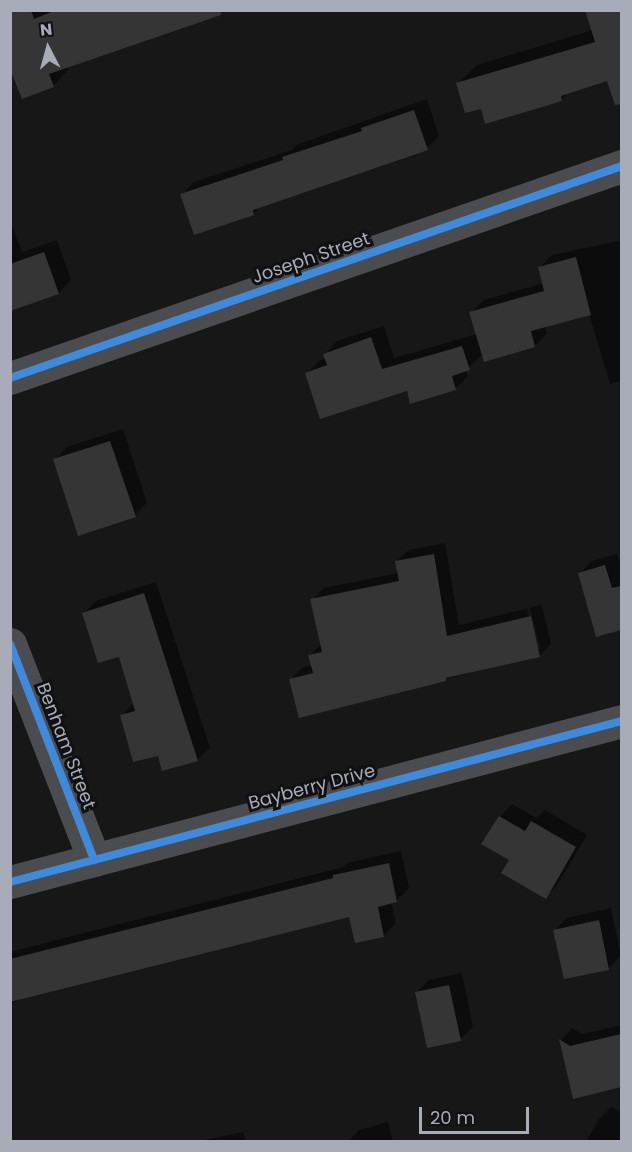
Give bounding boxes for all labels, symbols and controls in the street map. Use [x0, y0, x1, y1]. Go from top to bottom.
north arrow [18, 18, 78, 78]
text: N [39, 18, 53, 42]
street label: Joseph Street [249, 228, 373, 288]
street label: Benham Street [32, 680, 100, 812]
street label: Bayberry Drive [246, 760, 378, 814]
scale bar [422, 1095, 532, 1133]
text: 20 m [430, 1105, 475, 1130]

